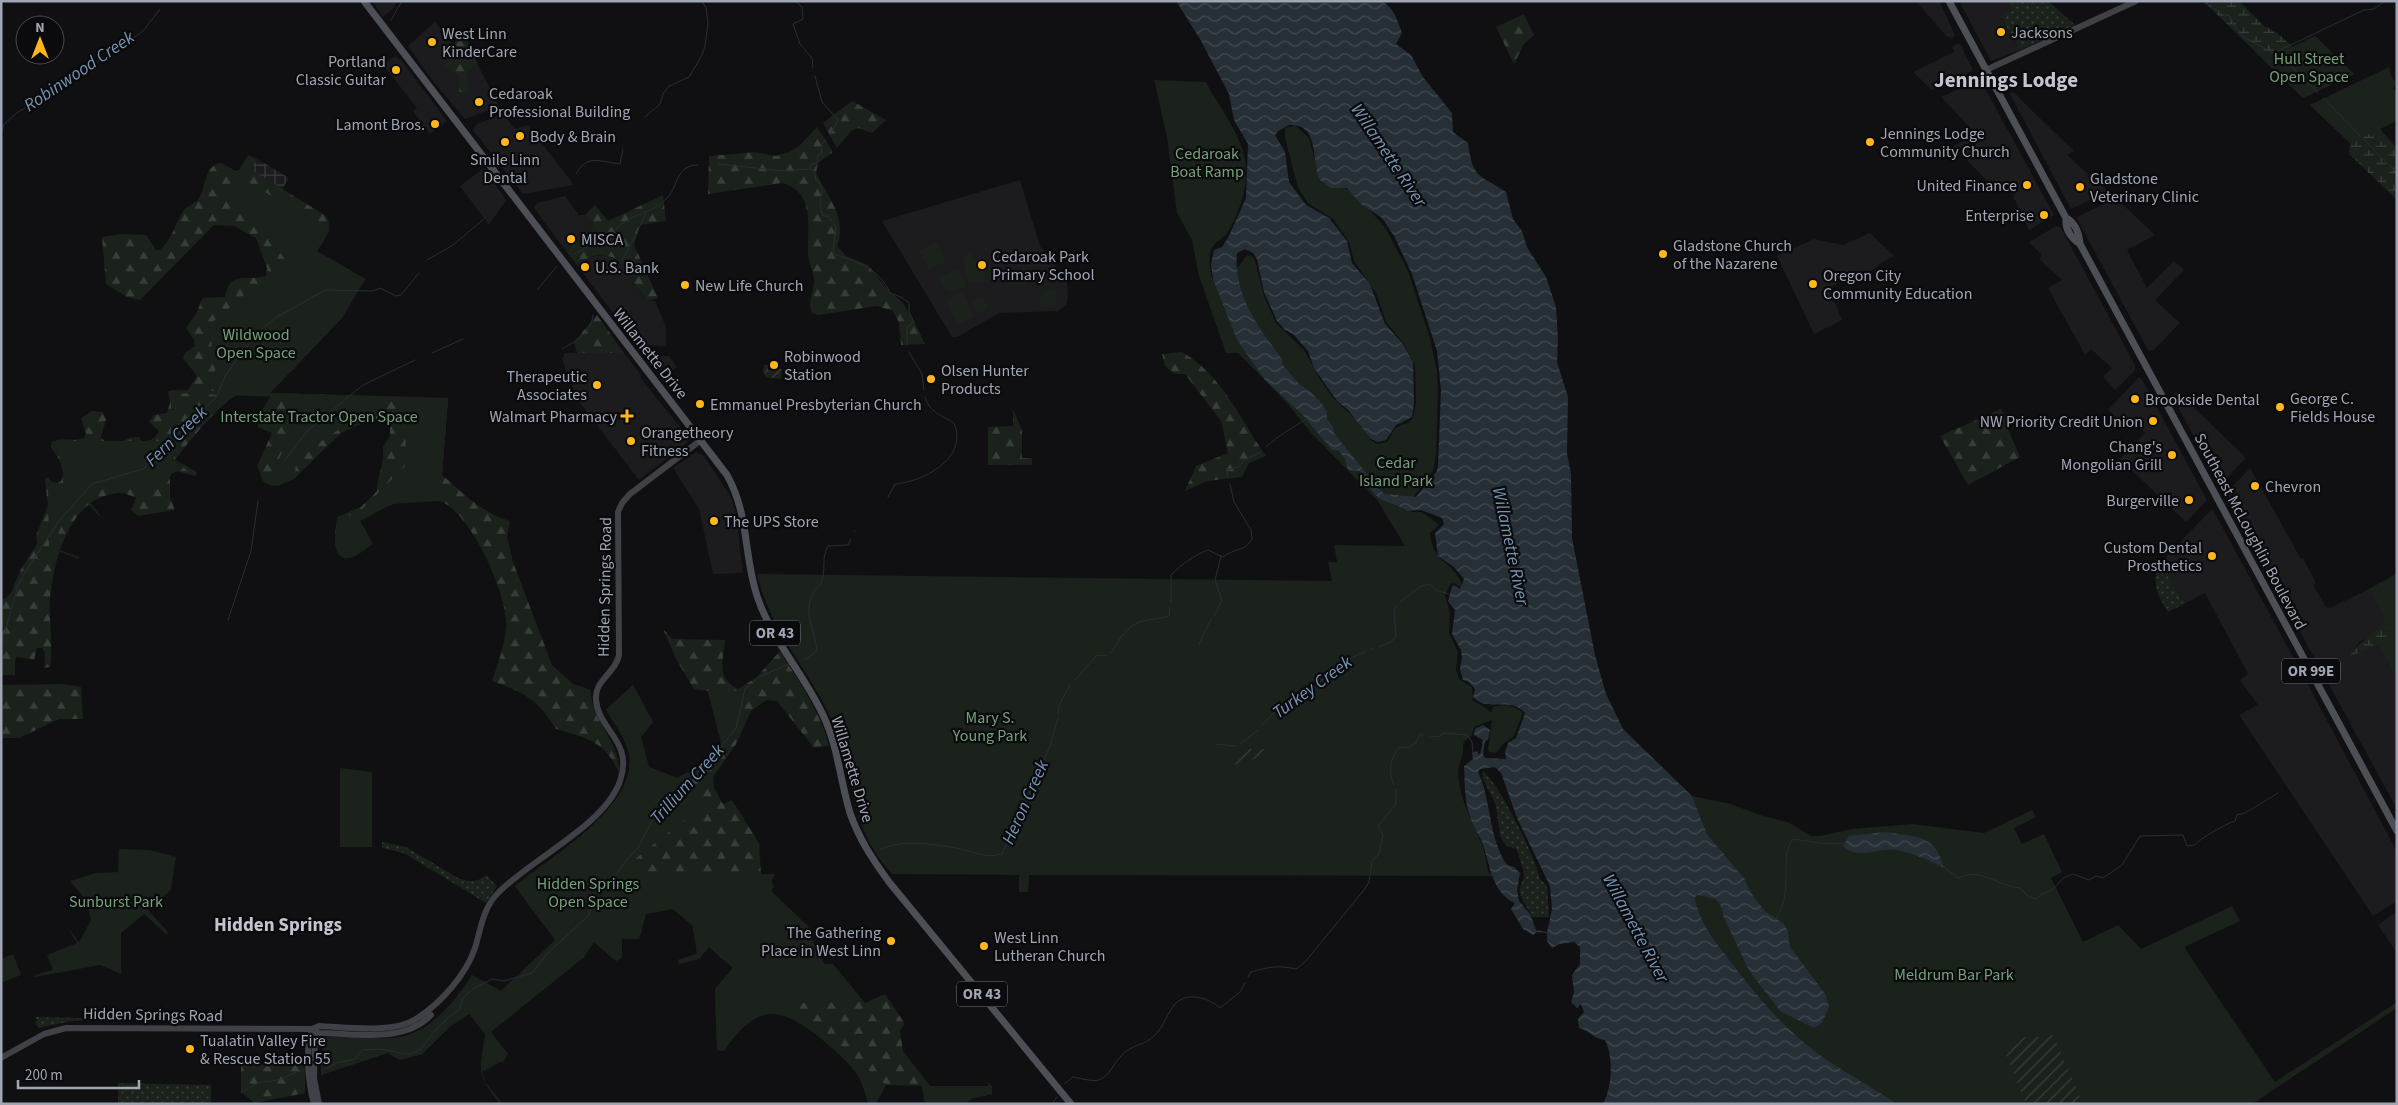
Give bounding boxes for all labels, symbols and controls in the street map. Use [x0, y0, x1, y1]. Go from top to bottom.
north arrow [15, 15, 65, 65]
text: N [35, 18, 45, 38]
place label: Jacksons [2011, 22, 2073, 44]
place label: West Linn KinderCare [442, 23, 517, 63]
water label: Robinwood Creek [19, 25, 140, 118]
marker: Jacksons [1995, 26, 2007, 38]
marker: West Linn KinderCare [426, 36, 438, 48]
park label: Hull Street Open Space [2269, 48, 2349, 88]
place label: Portland Classic Guitar [296, 51, 386, 91]
marker: Portland Classic Guitar [390, 64, 402, 76]
district label: Jennings Lodge [1934, 65, 2078, 95]
place label: Cedaroak Professional Building [489, 83, 630, 123]
marker: Cedaroak Professional Building [473, 96, 485, 108]
water label: Willamette River [1345, 99, 1433, 213]
place label: Lamont Bros. [336, 114, 425, 136]
marker: Lamont Bros. [429, 118, 441, 130]
place label: Jennings Lodge Community Church [1880, 123, 2010, 163]
place label: Body & Brain [530, 126, 616, 148]
marker: Body & Brain [514, 130, 526, 142]
marker: Smile Linn Dental [499, 136, 511, 148]
marker: Jennings Lodge Community Church [1864, 136, 1876, 148]
park label: Cedaroak Boat Ramp [1170, 143, 1244, 183]
place label: Smile Linn Dental [470, 149, 540, 189]
place label: Gladstone Veterinary Clinic [2090, 168, 2199, 208]
place label: United Finance [1916, 175, 2017, 197]
marker: United Finance [2021, 179, 2033, 191]
marker: Gladstone Veterinary Clinic [2074, 181, 2086, 193]
place label: Enterprise [1965, 205, 2034, 227]
marker: Enterprise [2038, 209, 2050, 221]
place label: MISCA [581, 229, 624, 251]
marker: MISCA [565, 233, 577, 245]
place label: Gladstone Church of the Nazarene [1673, 235, 1792, 275]
place label: Cedaroak Park Primary School [992, 246, 1094, 286]
marker: Gladstone Church of the Nazarene [1657, 248, 1669, 260]
place label: U.S. Bank [595, 257, 659, 279]
marker: Cedaroak Park Primary School [976, 259, 988, 271]
marker: U.S. Bank [579, 261, 591, 273]
place label: Oregon City Community Education [1823, 265, 1972, 305]
place label: New Life Church [695, 275, 803, 297]
marker: Oregon City Community Education [1807, 278, 1819, 290]
marker: New Life Church [679, 279, 691, 291]
street label: Willamette Drive [608, 304, 693, 404]
park label: Wildwood Open Space [216, 324, 296, 364]
place label: Robinwood Station [784, 346, 861, 386]
marker: Robinwood Station [768, 359, 780, 371]
place label: Olsen Hunter Products [941, 360, 1029, 400]
place label: Therapeutic Associates [506, 366, 587, 406]
marker: Olsen Hunter Products [925, 373, 937, 385]
marker: Therapeutic Associates [591, 379, 603, 391]
place label: George C. Fields House [2290, 388, 2375, 428]
place label: Brookside Dental [2145, 389, 2259, 411]
marker: Brookside Dental [2129, 393, 2141, 405]
place label: Emmanuel Presbyterian Church [710, 394, 922, 416]
marker: Emmanuel Presbyterian Church [694, 398, 706, 410]
water label: Fern Creek [140, 400, 213, 472]
marker: George C. Fields House [2274, 401, 2286, 413]
park label: Interstate Tractor Open Space [220, 406, 418, 428]
place label: Walmart Pharmacy [489, 406, 618, 428]
marker: Walmart Pharmacy [621, 410, 633, 422]
place label: NW Priority Credit Union [1980, 411, 2143, 433]
marker: NW Priority Credit Union [2147, 415, 2159, 427]
place label: Orangetheory Fitness [641, 422, 734, 462]
street label: Southeast McLoughlin Boulevard [2189, 429, 2311, 634]
marker: Orangetheory Fitness [625, 435, 637, 447]
place label: Chang's Mongolian Grill [2061, 436, 2162, 476]
marker: Chang's Mongolian Grill [2166, 449, 2178, 461]
park label: Cedar Island Park [1359, 452, 1433, 492]
place label: Chevron [2265, 476, 2321, 498]
marker: Chevron [2249, 480, 2261, 492]
water label: Willamette River [1486, 485, 1535, 608]
place label: Burgerville [2106, 490, 2179, 512]
marker: Burgerville [2183, 494, 2195, 506]
place label: The UPS Store [724, 511, 819, 533]
marker: The UPS Store [708, 515, 720, 527]
street label: Hidden Springs Road [593, 517, 617, 657]
place label: Custom Dental Prosthetics [2104, 537, 2202, 577]
marker: Custom Dental Prosthetics [2206, 550, 2218, 562]
road number: OR 43 [750, 620, 800, 646]
water label: Turkey Creek [1267, 650, 1358, 725]
road number: OR 99E [2282, 658, 2340, 684]
park label: Mary S. Young Park [952, 707, 1027, 747]
street label: Willamette Drive [825, 714, 879, 825]
water label: Trillium Creek [644, 738, 731, 830]
water label: Heron Creek [996, 756, 1055, 848]
water label: Willamette River [1596, 869, 1675, 988]
park label: Hidden Springs Open Space [537, 873, 640, 913]
park label: Sunburst Park [69, 891, 163, 913]
district label: Hidden Springs [214, 912, 342, 939]
place label: The Gathering Place in West Linn [761, 922, 881, 962]
place label: West Linn Lutheran Church [994, 927, 1106, 967]
marker: The Gathering Place in West Linn [885, 935, 897, 947]
marker: West Linn Lutheran Church [978, 940, 990, 952]
park label: Meldrum Bar Park [1894, 964, 2014, 986]
road number: OR 43 [957, 982, 1007, 1006]
street label: Hidden Springs Road [83, 1003, 223, 1027]
place label: Tualatin Valley Fire & Rescue Station 55 [200, 1030, 331, 1070]
marker: Tualatin Valley Fire & Rescue Station 55 [184, 1043, 196, 1055]
scale bar [18, 1058, 139, 1090]
text: 200 m [25, 1065, 63, 1086]

